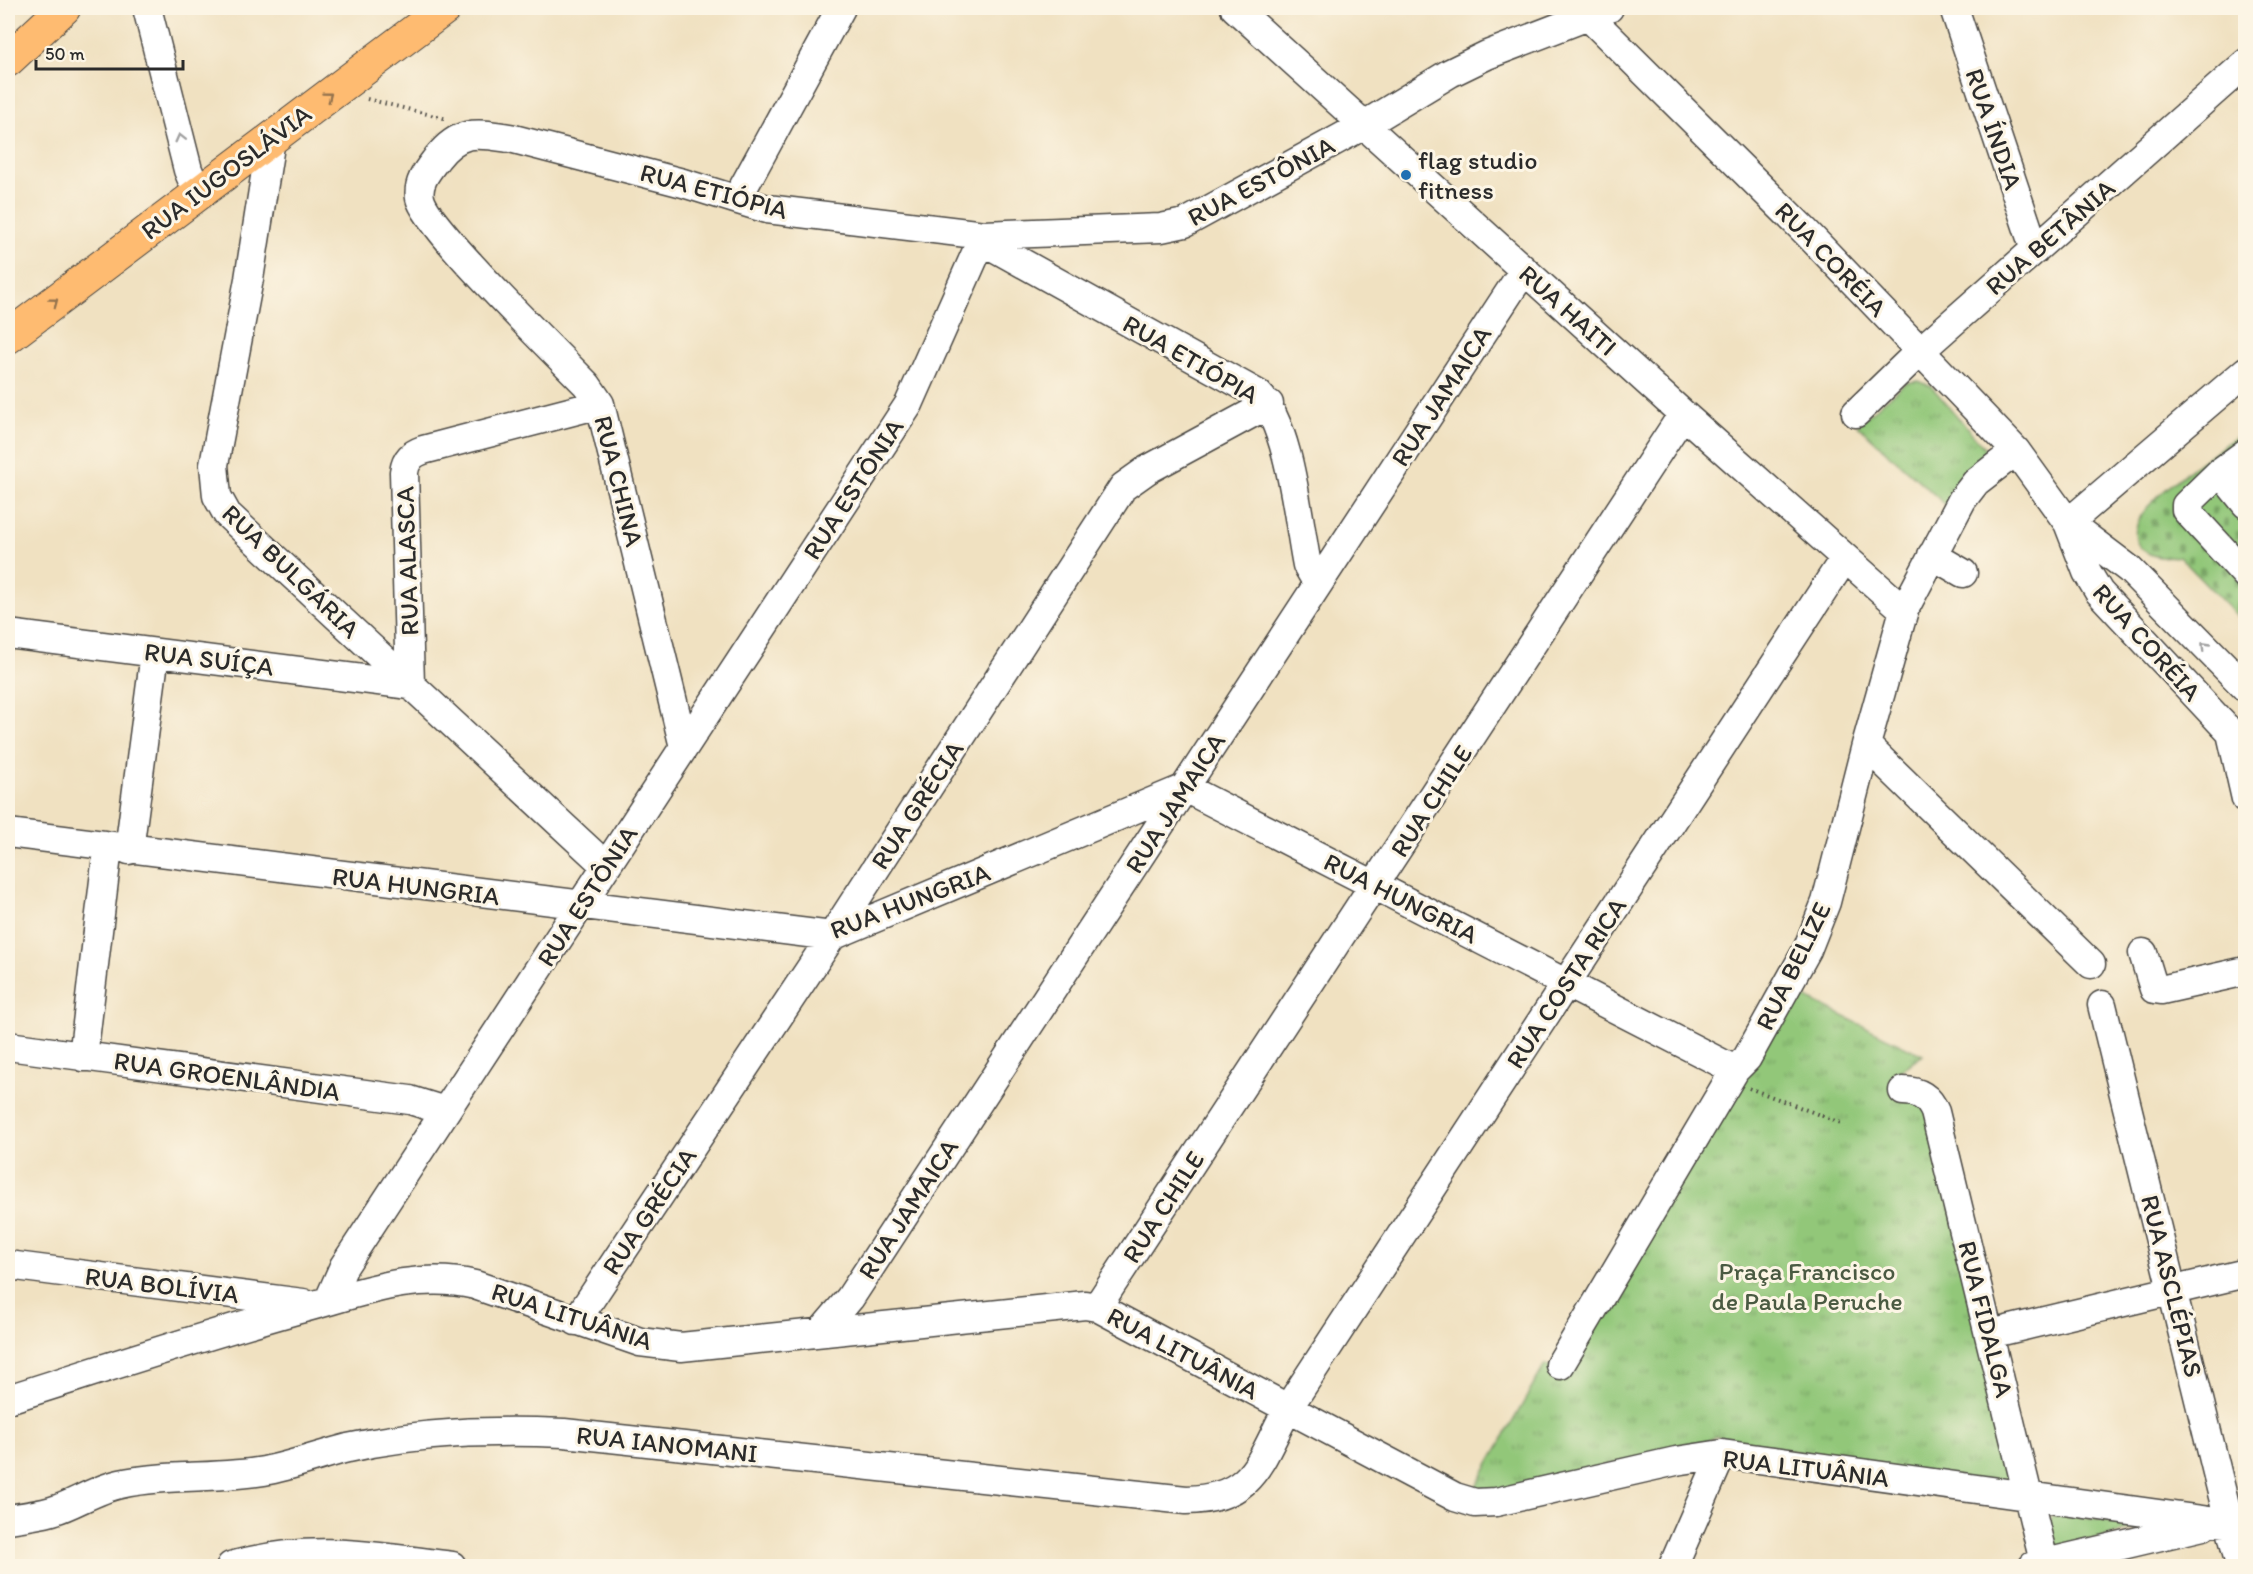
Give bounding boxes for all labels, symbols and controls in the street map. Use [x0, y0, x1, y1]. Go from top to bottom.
scale bar [36, 33, 183, 71]
text: 50 m [45, 43, 85, 65]
street label: RUA ÍNDIA [1958, 64, 2030, 194]
one-way arrow [322, 92, 333, 103]
street label: RUA IUGOSLÁVIA [134, 97, 318, 247]
street label: RUA ESTÔNIA [1182, 129, 1340, 233]
one-way arrow [175, 133, 187, 144]
place label: flag studio fitness [1418, 144, 1538, 206]
street label: RUA ETIÓPIA [637, 156, 792, 226]
marker: flag studio fitness [1399, 168, 1413, 182]
street label: RUA BETÂNIA [1979, 172, 2122, 302]
street label: RUA CORÉIA [1768, 195, 1894, 323]
street label: RUA HAITI [1512, 258, 1624, 362]
one-way arrow [48, 298, 59, 309]
street label: RUA ETIÓPIA [1117, 307, 1265, 411]
street label: RUA JAMAICA [1384, 319, 1498, 472]
street label: RUA CHINA [587, 412, 651, 550]
street label: RUA ESTÔNIA [796, 412, 911, 566]
street label: RUA ALASCA [388, 485, 426, 636]
street label: RUA BULGÁRIA [215, 497, 367, 645]
street label: RUA CORÉIA [2086, 576, 2209, 708]
street label: RUA SUÍÇA [142, 635, 276, 683]
one-way arrow [2201, 643, 2212, 654]
street label: RUA JAMAICA [1118, 726, 1232, 879]
street label: RUA GRÉCIA [864, 734, 971, 875]
street label: RUA CHILE [1383, 739, 1479, 863]
street label: RUA ESTÔNIA [530, 819, 645, 973]
street label: RUA HUNGRIA [1319, 845, 1484, 951]
street label: RUA HUNGRIA [826, 856, 995, 946]
street label: RUA HUNGRIA [330, 860, 502, 912]
street label: RUA COSTA RICA [1499, 891, 1633, 1075]
street label: RUA BELIZE [1748, 897, 1838, 1035]
street label: RUA GROENLÂNDIA [112, 1044, 342, 1108]
street label: RUA JAMAICA [851, 1132, 965, 1285]
street label: RUA GRÉCIA [595, 1141, 704, 1281]
street label: RUA CHILE [1115, 1145, 1211, 1269]
street label: RUA ASCLÉPIAS [2134, 1192, 2210, 1380]
street label: RUA FIDALGA [1951, 1237, 2021, 1401]
park label: Praça Francisco de Paula Peruche [1711, 1255, 1903, 1317]
street label: RUA BOLÍVIA [83, 1260, 241, 1310]
street label: RUA LITUÂNIA [487, 1275, 657, 1357]
street label: RUA LITUÂNIA [1102, 1300, 1265, 1407]
street label: RUA IANOMANI [575, 1419, 759, 1469]
street label: RUA LITUÂNIA [1721, 1442, 1891, 1494]

